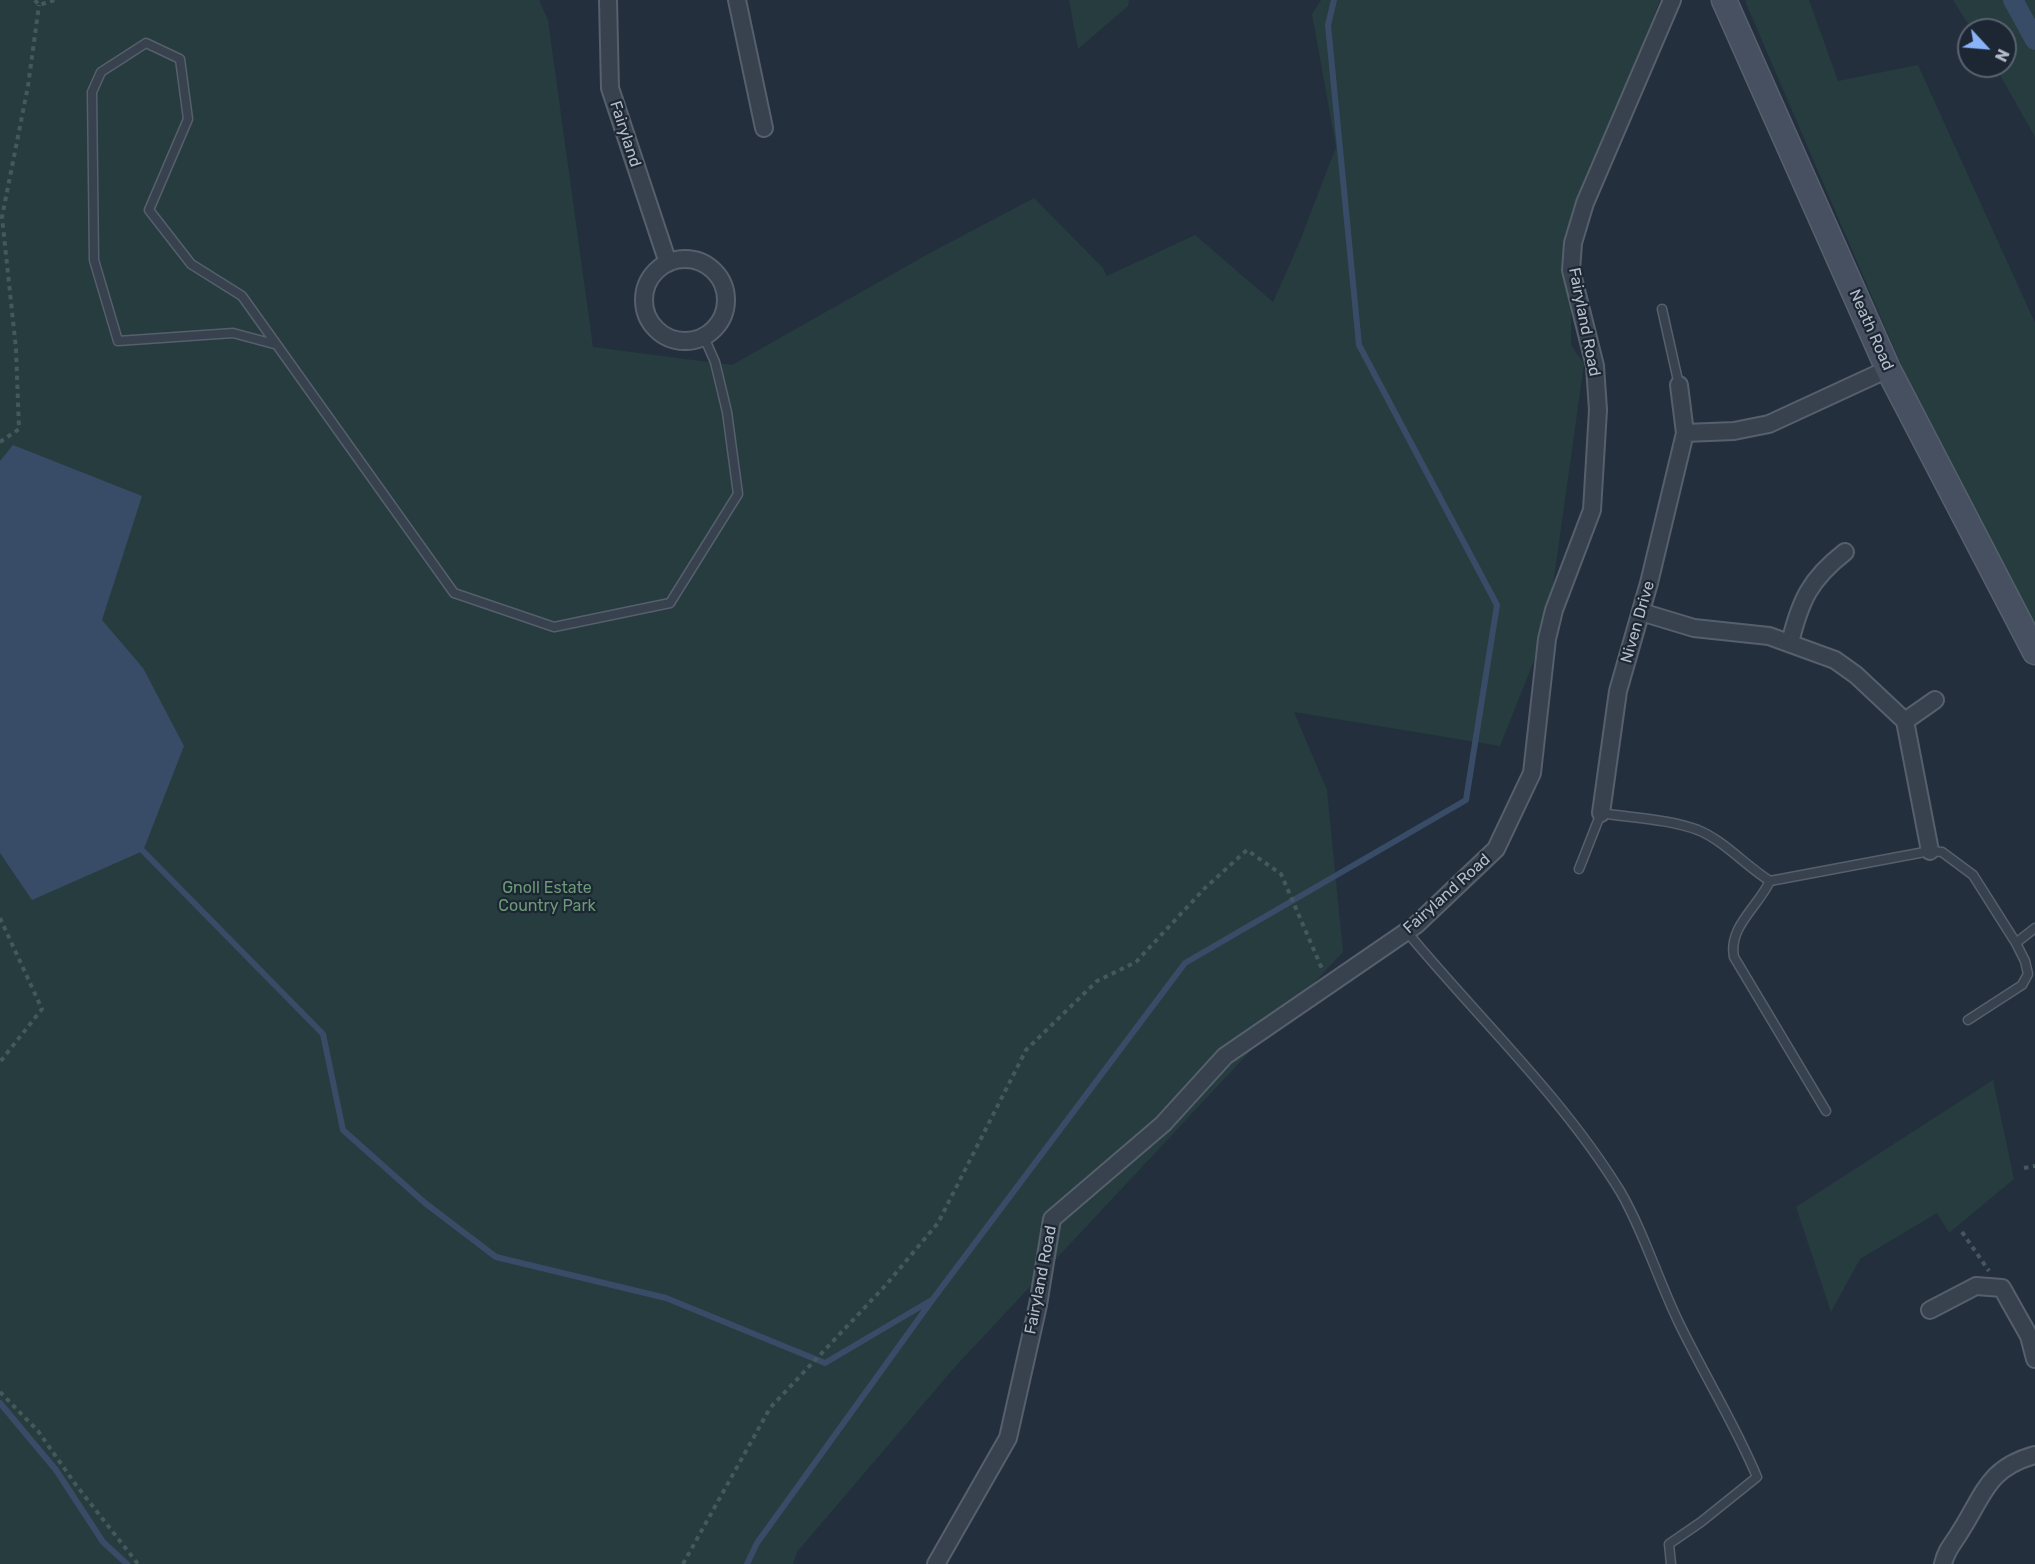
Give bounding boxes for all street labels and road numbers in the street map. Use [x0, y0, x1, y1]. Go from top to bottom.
street label: Fairyland [605, 98, 645, 170]
street label: Fairyland Road [1564, 266, 1604, 378]
street label: Neath Road [1845, 287, 1897, 373]
street label: Niven Drive [1617, 579, 1659, 665]
street label: Fairyland Road [1400, 850, 1494, 938]
street label: Fairyland Road [1021, 1224, 1061, 1336]

